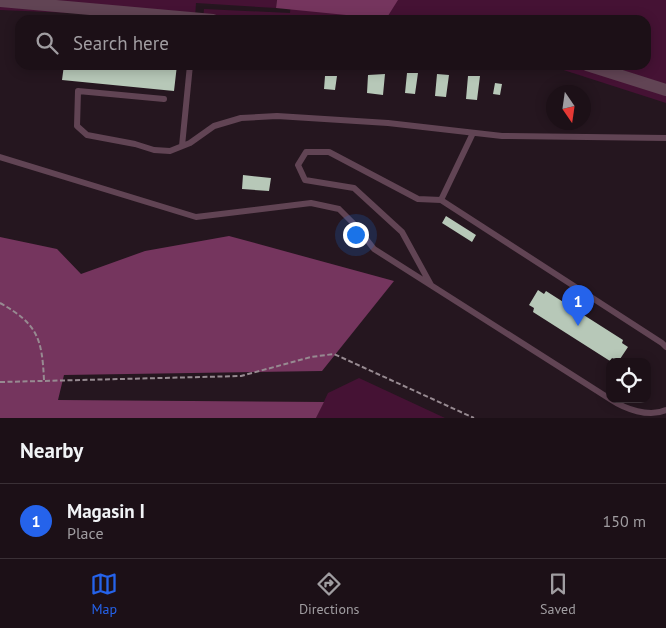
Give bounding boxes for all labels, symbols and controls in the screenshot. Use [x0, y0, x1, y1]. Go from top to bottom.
search box [15, 15, 651, 70]
icon: search [33, 29, 61, 57]
text: Search here [73, 31, 169, 55]
north arrow [546, 85, 591, 130]
your location [343, 222, 369, 248]
pin: 1 [562, 285, 594, 326]
map controls [606, 358, 651, 403]
button: locate [606, 358, 651, 403]
text: Nearby [20, 437, 83, 464]
text: Magasin I [67, 499, 145, 523]
text: 1 [31, 511, 41, 531]
text: 150 m [603, 511, 646, 531]
text: Place [67, 523, 104, 543]
tab: Map [90, 570, 118, 618]
tab: Directions [299, 570, 359, 618]
tab: Saved [540, 570, 576, 618]

